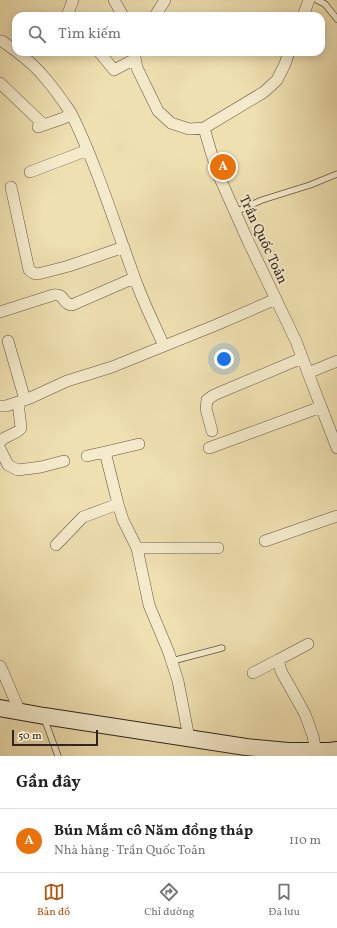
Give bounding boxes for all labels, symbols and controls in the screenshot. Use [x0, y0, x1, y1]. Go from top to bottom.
search box [12, 12, 325, 56]
icon: search [26, 23, 48, 45]
text: Tìm kiếm [58, 24, 121, 45]
pin: A [210, 152, 236, 182]
street label: Trần Quốc Toản [234, 192, 292, 287]
your location [214, 349, 234, 369]
scale bar [12, 728, 98, 747]
text: 50 m [18, 729, 42, 744]
text: Gần đây [16, 771, 81, 794]
text: Bún Mắm cô Năm đồng tháp [54, 821, 253, 842]
text: A [24, 832, 34, 850]
text: 110 m [289, 832, 321, 850]
text: Nhà hàng · Trần Quốc Toản [54, 842, 205, 860]
tab: Bản đồ [37, 881, 70, 920]
tab: Chỉ đường [144, 881, 194, 920]
tab: Đã lưu [268, 881, 300, 920]

